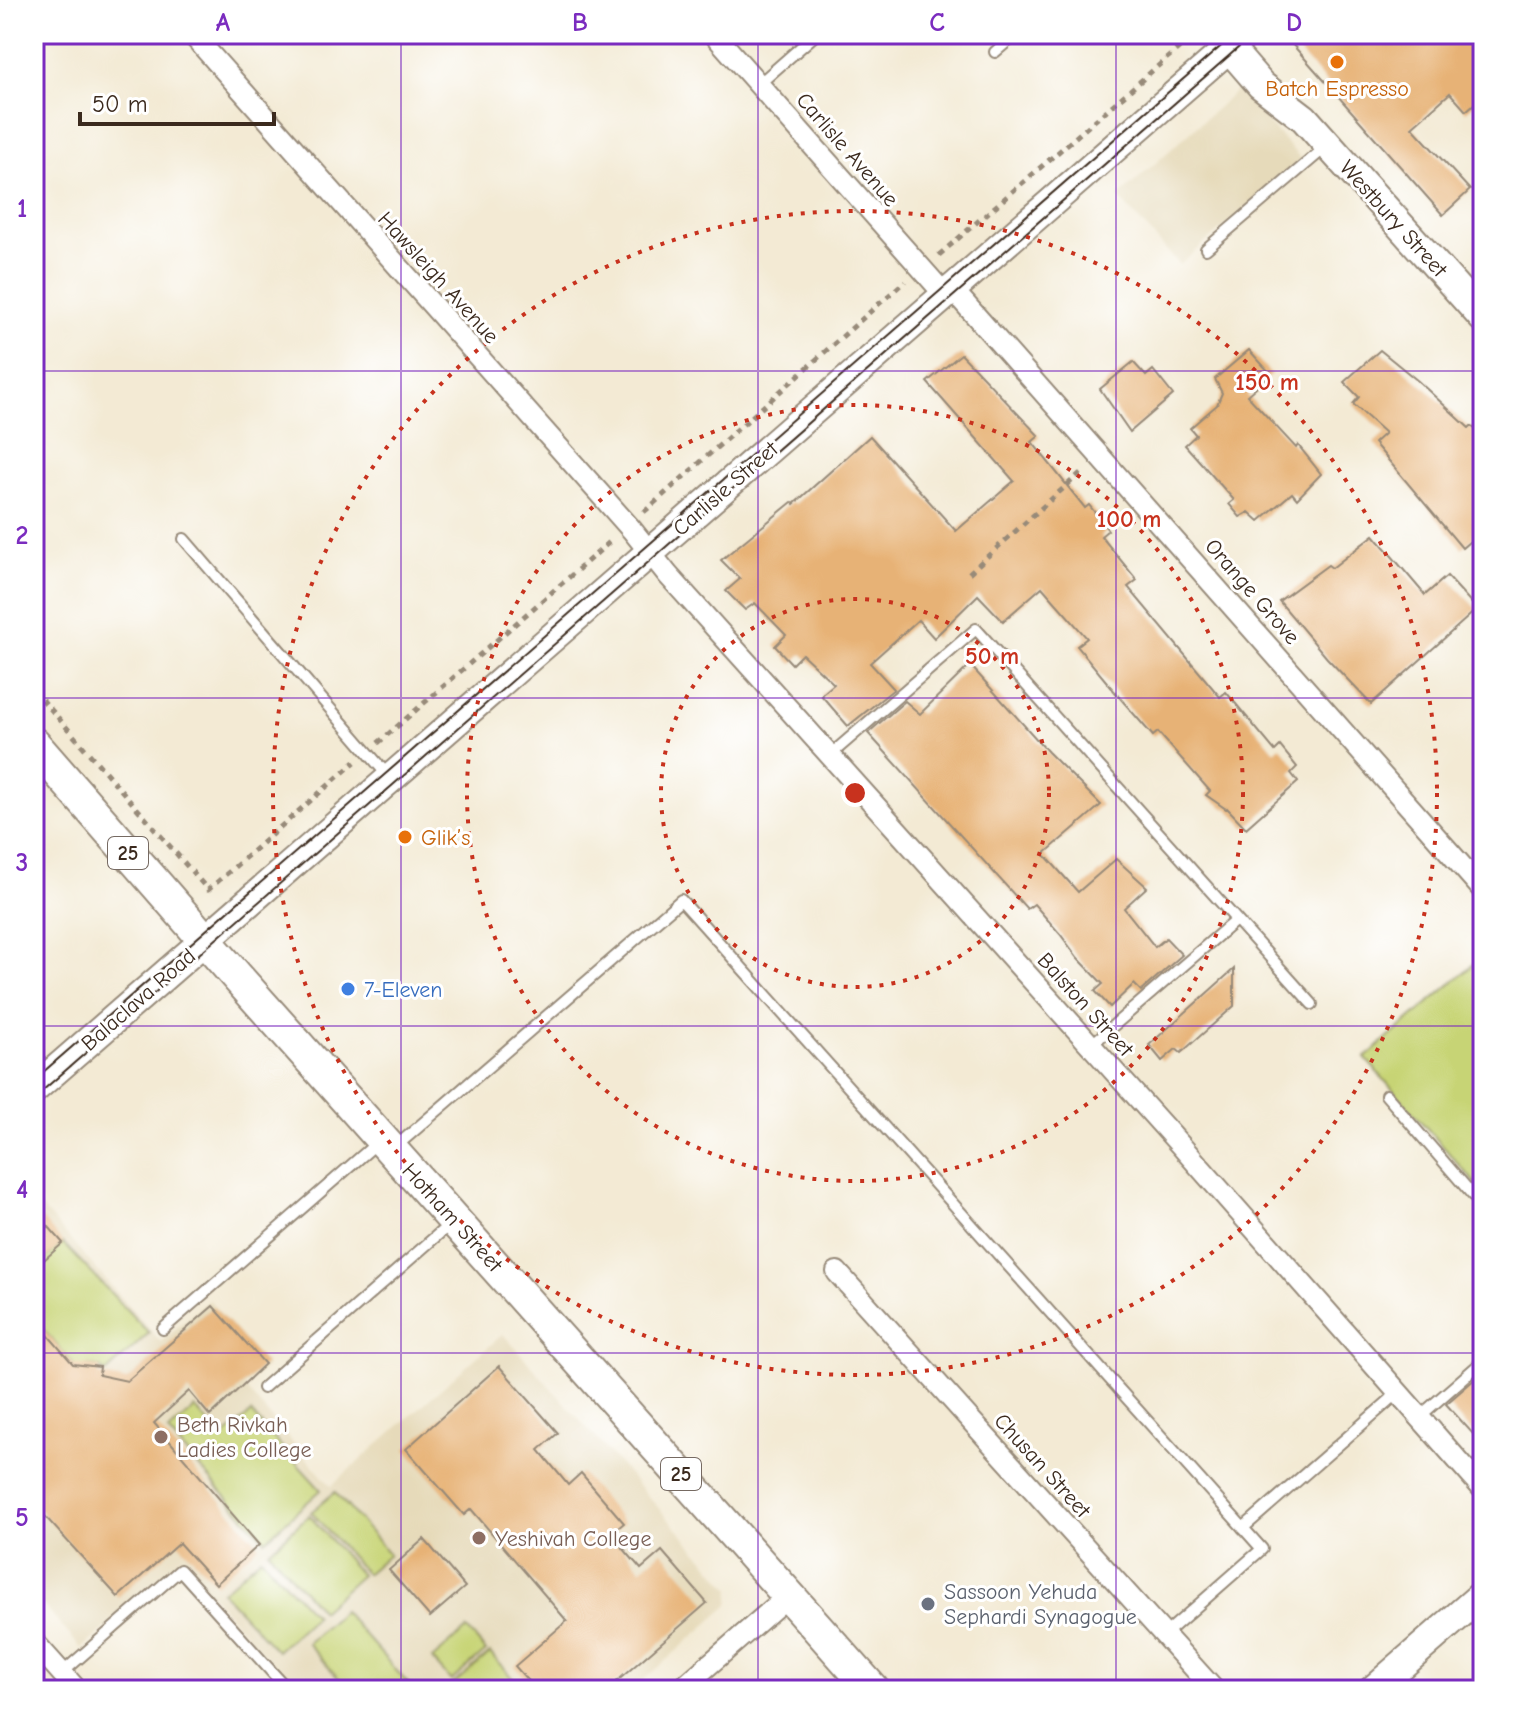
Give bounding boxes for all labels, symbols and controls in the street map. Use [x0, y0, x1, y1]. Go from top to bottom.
text: A [216, 8, 231, 38]
text: B [572, 8, 588, 38]
text: C [929, 8, 945, 38]
text: D [1286, 8, 1302, 38]
marker: Batch Espresso [1328, 53, 1346, 71]
scale bar [80, 76, 274, 126]
place label: Batch Espresso [1265, 76, 1409, 102]
street label: Carlisle Avenue [791, 87, 904, 212]
text: 50 m [92, 90, 148, 118]
street label: Westbury Street [1334, 155, 1453, 283]
text: 1 [17, 194, 27, 224]
street label: Hawsleigh Avenue [372, 206, 504, 349]
text: 150 m [1235, 368, 1299, 396]
street label: Carlisle Street [668, 436, 784, 541]
text: 100 m [1097, 505, 1161, 533]
text: 2 [16, 521, 28, 551]
street label: Orange Grove [1199, 534, 1305, 650]
text: 50 m [965, 642, 1019, 670]
centre of rings [841, 779, 869, 807]
place label: Glik’s [421, 825, 470, 851]
marker: Glik’s [396, 828, 414, 846]
road number: 25 [108, 837, 148, 869]
text: 3 [16, 848, 28, 878]
street label: Balaclava Road [76, 943, 201, 1056]
street label: Balston Street [1032, 947, 1139, 1063]
place label: 7-Eleven [364, 977, 443, 1003]
marker: 7-Eleven [339, 980, 357, 998]
street label: Hotham Street [397, 1158, 508, 1278]
text: 4 [16, 1175, 28, 1205]
street label: Chusan Street [989, 1408, 1096, 1524]
place label: Beth Rivkah Ladies College [177, 1412, 312, 1463]
marker: Beth Rivkah Ladies College [152, 1428, 170, 1446]
road number: 25 [661, 1458, 701, 1490]
text: 5 [15, 1503, 29, 1533]
place label: Yeshivah College [495, 1526, 651, 1552]
marker: Yeshivah College [470, 1529, 488, 1547]
place label: Sassoon Yehuda Sephardi Synagogue [944, 1579, 1137, 1630]
marker: Sassoon Yehuda Sephardi Synagogue [919, 1595, 937, 1613]

